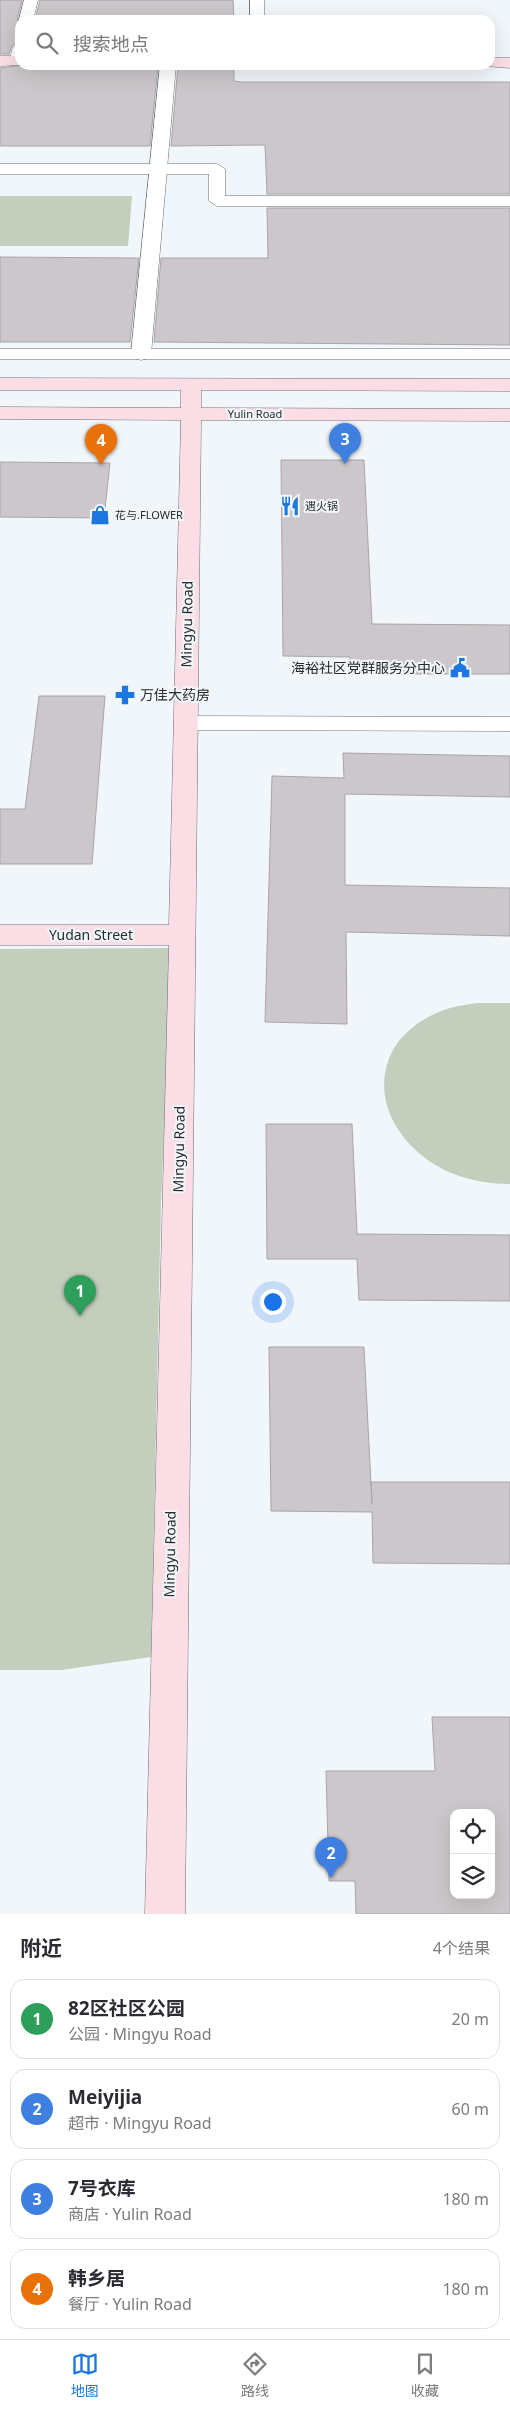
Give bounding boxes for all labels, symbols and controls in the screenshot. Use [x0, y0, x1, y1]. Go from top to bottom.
search box [15, 15, 495, 70]
icon: search [33, 29, 61, 57]
text: 搜索地点 [73, 31, 149, 57]
street label: Yulin Road [228, 406, 282, 421]
pin: 3 [329, 423, 361, 464]
pin: 4 [85, 424, 117, 465]
restaurant icon: 遇火锅 [279, 495, 301, 517]
place label: 遇火锅 [305, 498, 338, 513]
shop icon: 花与.FLOWER [89, 504, 111, 526]
place label: 花与.FLOWER [115, 507, 183, 522]
street label: Mingyu Road [176, 581, 197, 667]
public building icon: 海裕社区党群服务分中心 [449, 657, 471, 679]
place label: 海裕社区党群服务分中心 [291, 658, 445, 677]
pharmacy icon: 万佳大药房 [114, 684, 136, 706]
place label: 万佳大药房 [140, 685, 210, 704]
street label: Yudan Street [49, 925, 133, 944]
street label: Mingyu Road [168, 1106, 189, 1192]
pin: 1 [64, 1275, 96, 1316]
your location [260, 1289, 286, 1315]
street label: Mingyu Road [159, 1511, 180, 1597]
map controls [450, 1809, 495, 1899]
button: locate [450, 1809, 495, 1854]
pin: 2 [315, 1837, 347, 1878]
button: layers [450, 1854, 495, 1899]
text: 附近 [20, 1934, 62, 1962]
text: 4个结果 [433, 1937, 490, 1959]
text: 82区社区公园 [68, 1995, 185, 2021]
text: 1 [32, 2008, 42, 2030]
text: 20 m [452, 2008, 489, 2030]
text: 公园 · Mingyu Road [68, 2023, 212, 2045]
text: Meiyijia [68, 2084, 142, 2110]
text: 2 [32, 2098, 42, 2120]
text: 60 m [452, 2098, 489, 2120]
text: 超市 · Mingyu Road [68, 2112, 212, 2134]
text: 7号衣库 [68, 2175, 136, 2201]
text: 3 [32, 2188, 42, 2210]
text: 180 m [442, 2188, 489, 2210]
text: 商店 · Yulin Road [68, 2203, 192, 2225]
text: 韩乡居 [68, 2265, 125, 2291]
text: 4 [32, 2278, 42, 2300]
text: 180 m [442, 2278, 489, 2300]
text: 餐厅 · Yulin Road [68, 2293, 192, 2315]
tab: 地图 [71, 2350, 99, 2400]
tab: 路线 [241, 2350, 269, 2400]
tab: 收藏 [411, 2350, 439, 2400]

